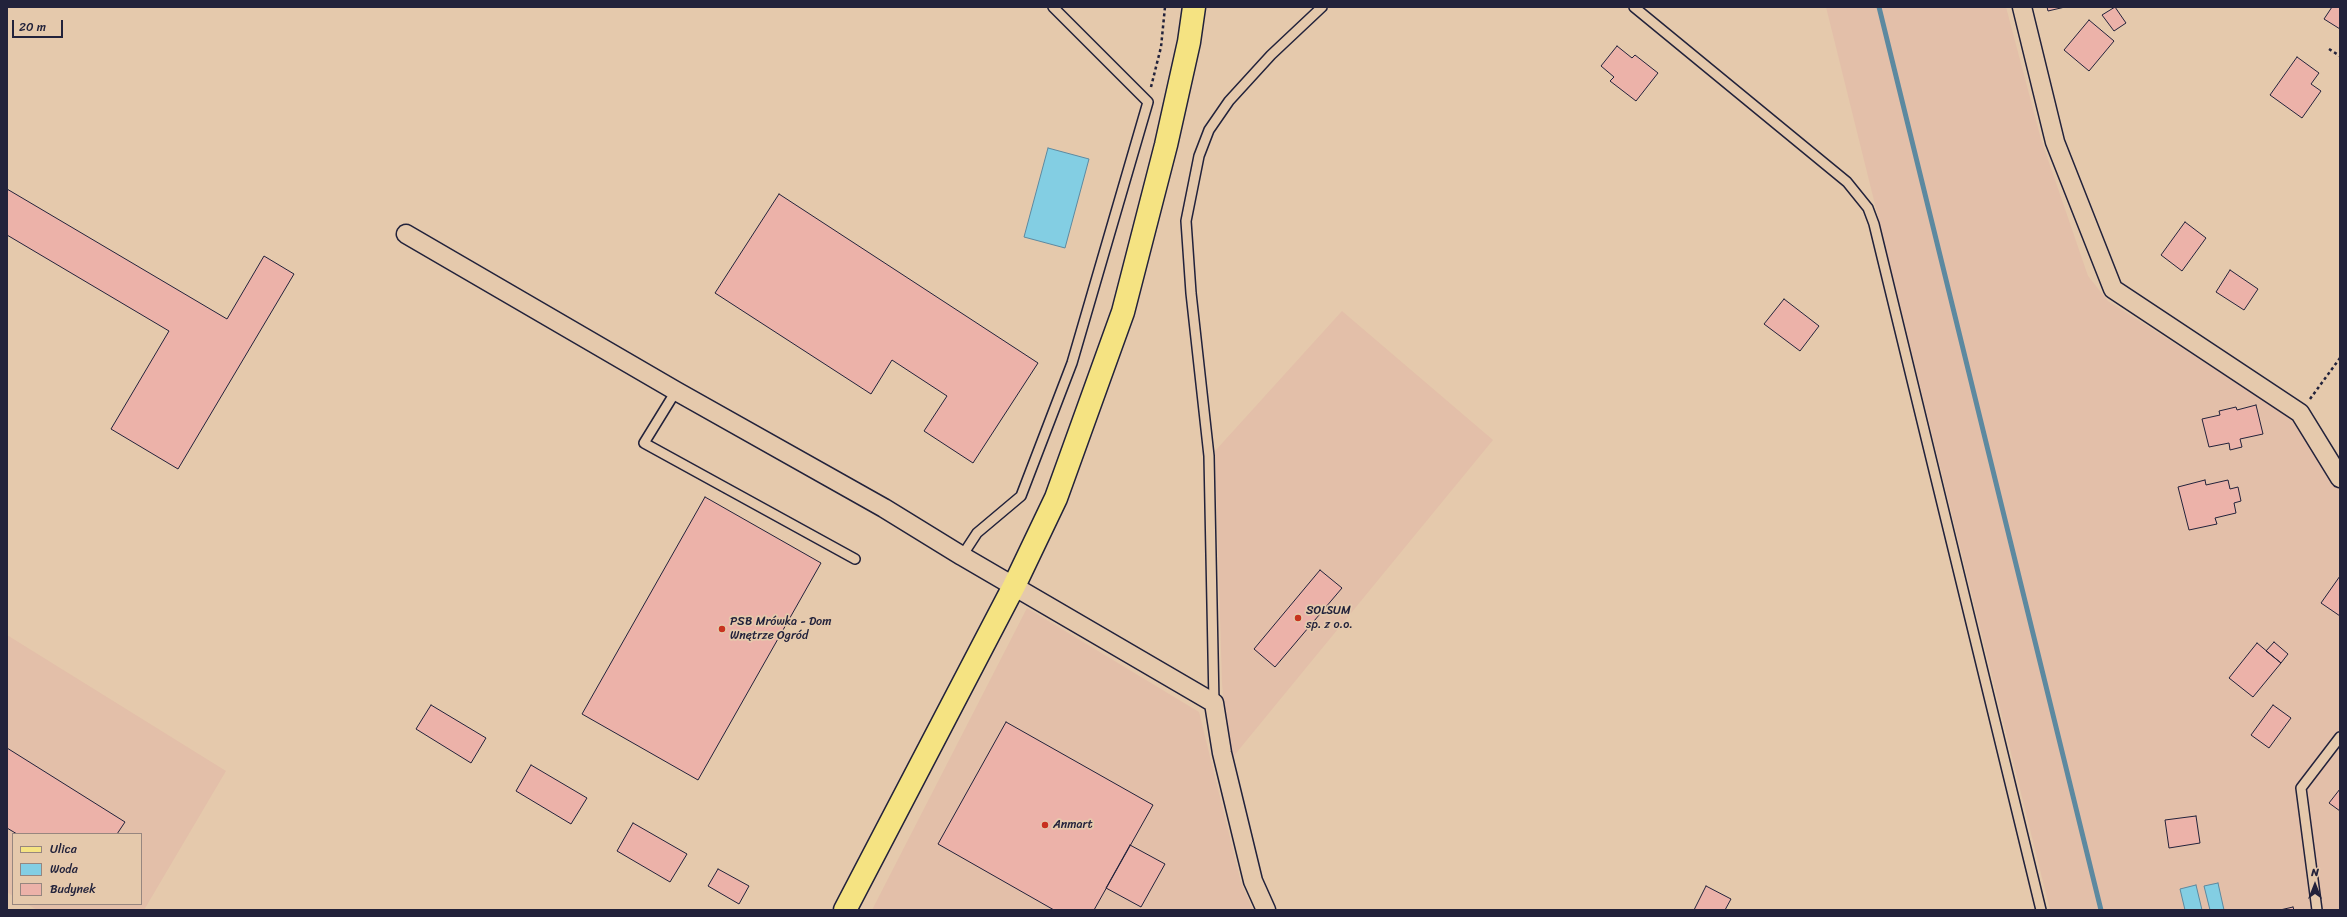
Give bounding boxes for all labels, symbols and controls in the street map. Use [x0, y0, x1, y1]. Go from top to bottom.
scale bar [14, 12, 65, 38]
text: 20 m [19, 16, 46, 38]
place label: SOLSUM sp. z o.o. [1306, 604, 1353, 632]
marker: SOLSUM sp. z o.o. [1293, 613, 1303, 623]
place label: PSB Mrówka - Dom Wnętrze Ogród [730, 615, 831, 643]
marker: PSB Mrówka - Dom Wnętrze Ogród [717, 624, 727, 634]
place label: Anmart [1053, 818, 1093, 832]
marker: Anmart [1040, 820, 1050, 830]
legend [12, 833, 142, 905]
text: Ulica [50, 838, 77, 860]
text: Woda [50, 858, 78, 880]
text: N [2311, 863, 2319, 882]
north arrow [2295, 865, 2335, 905]
text: Budynek [50, 878, 96, 900]

